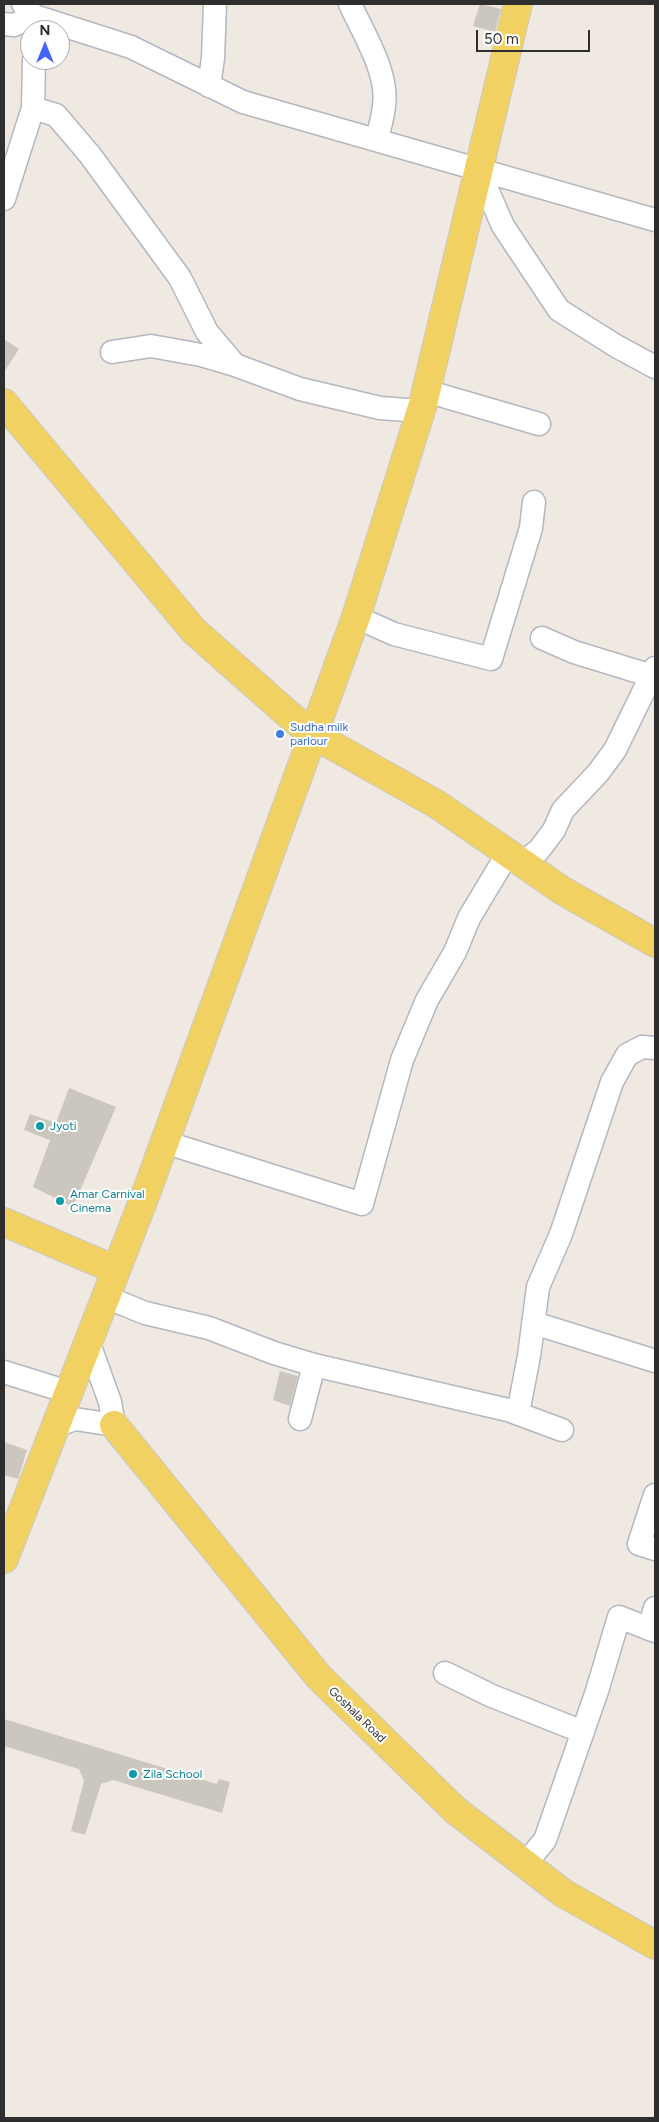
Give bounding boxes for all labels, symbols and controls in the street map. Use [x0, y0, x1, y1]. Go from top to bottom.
north arrow [20, 20, 70, 70]
scale bar [479, 20, 593, 52]
text: N [40, 22, 50, 39]
text: 50 m [484, 30, 519, 48]
place label: Sudha milk parlour [290, 720, 348, 748]
marker: Sudha milk parlour [274, 728, 286, 740]
place label: Jyoti [50, 1119, 77, 1133]
marker: Jyoti [34, 1120, 46, 1132]
place label: Amar Carnival Cinema [70, 1187, 145, 1215]
marker: Amar Carnival Cinema [54, 1195, 66, 1207]
street label: Goshala Road [325, 1684, 389, 1746]
place label: Zila School [143, 1767, 202, 1781]
marker: Zila School [127, 1768, 139, 1780]

